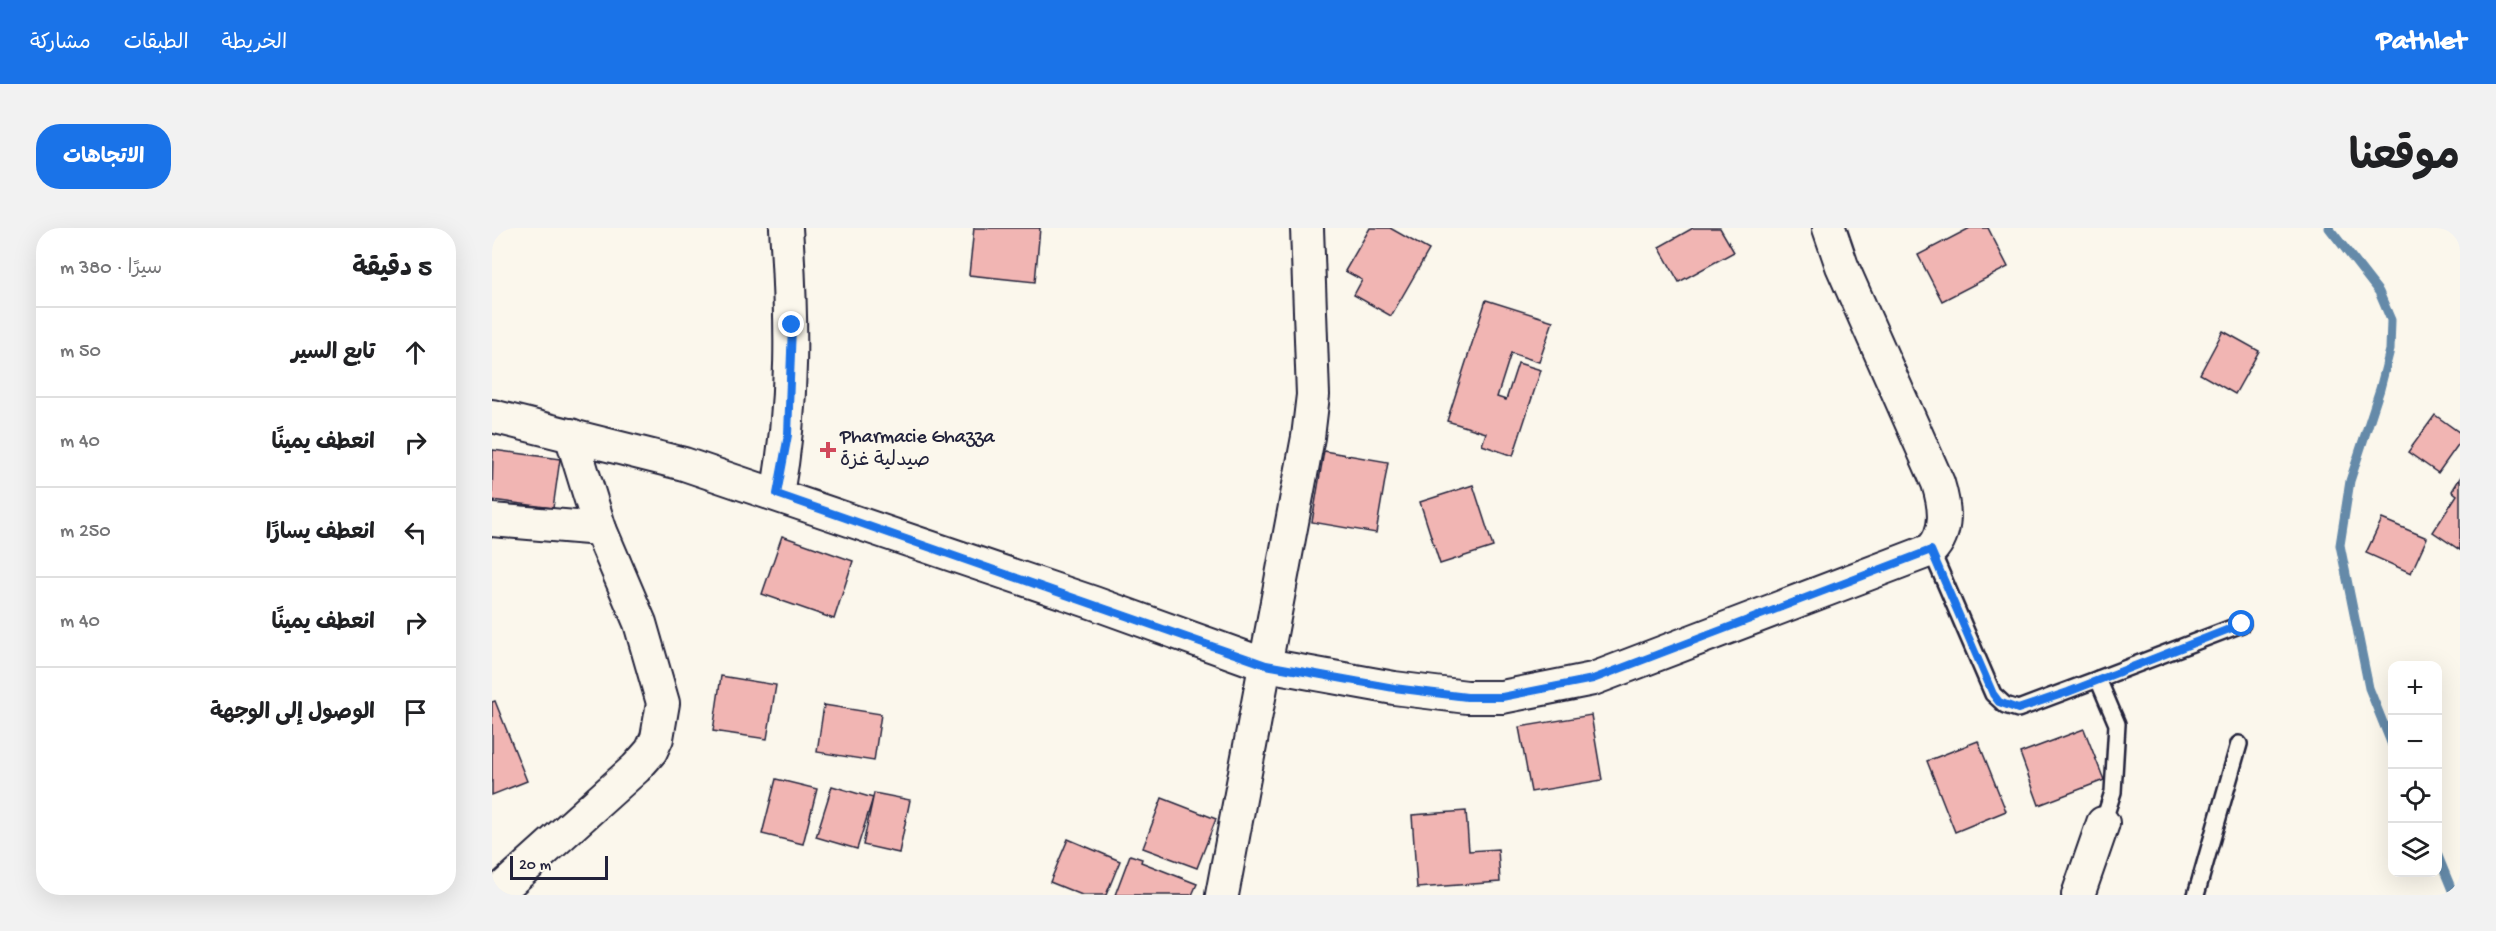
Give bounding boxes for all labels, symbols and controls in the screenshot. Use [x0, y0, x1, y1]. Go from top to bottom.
text: Pathlet [2376, 26, 2466, 59]
text: مشاركة [30, 32, 91, 57]
text: الطبقات [124, 32, 189, 57]
text: الخريطة [222, 32, 287, 57]
button: الاتجاهات [36, 124, 171, 189]
text: موقعنا [2349, 136, 2460, 185]
text: 5 دقيقة [352, 255, 432, 286]
text: سيرًا · 380 m [60, 258, 162, 281]
route end [778, 311, 804, 337]
icon: ahead [399, 336, 432, 369]
text: 50 m [60, 341, 101, 364]
text: تابع السير [291, 341, 375, 367]
icon: right [399, 426, 432, 459]
place label: Pharmacie Ghazza صيدلية غزة [839, 427, 996, 473]
text: 40 m [60, 431, 100, 454]
text: انعطف يمينًا [272, 431, 375, 457]
marker: Pharmacie Ghazza صيدلية غزة [821, 443, 835, 457]
icon: left [399, 516, 432, 549]
text: 250 m [60, 521, 111, 544]
text: انعطف يسارًا [266, 521, 375, 547]
icon: right [399, 606, 432, 639]
route start [2228, 610, 2254, 636]
text: 40 m [60, 611, 100, 634]
text: انعطف يمينًا [272, 611, 375, 637]
map controls [2388, 661, 2442, 877]
button: + [2388, 661, 2442, 715]
icon: arrive [399, 696, 432, 729]
text: الوصول إلى الوجهة [210, 701, 375, 727]
button: − [2388, 715, 2442, 769]
button: locate [2388, 769, 2442, 823]
button: layers [2388, 823, 2442, 877]
scale bar [510, 853, 608, 880]
text: 20 m [519, 857, 551, 876]

